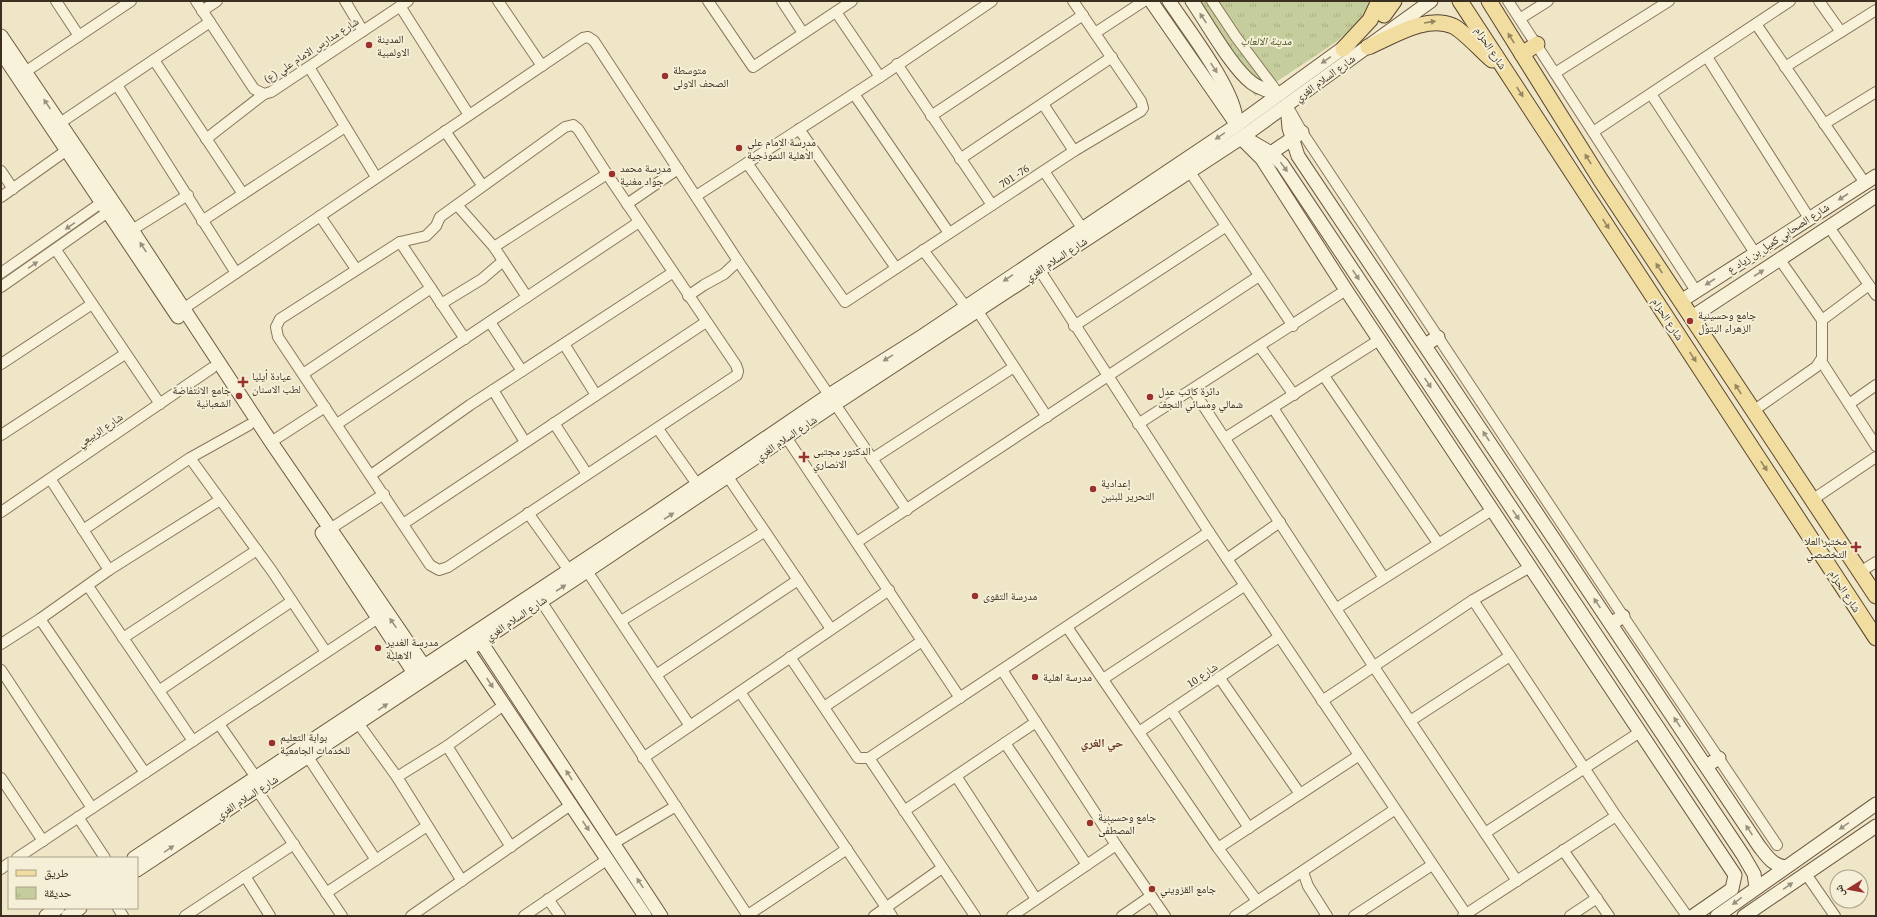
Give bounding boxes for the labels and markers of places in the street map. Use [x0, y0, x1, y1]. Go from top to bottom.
place label: المدينة الاولمبية [377, 32, 409, 60]
marker: المدينة الاولمبية [364, 40, 374, 50]
place label: متوسطة الصحف الاولى [673, 63, 729, 91]
marker: متوسطة الصحف الاولى [660, 71, 670, 81]
place label: مدرسة الامام علي الاهلية النموذجية [747, 135, 816, 163]
marker: مدرسة الامام علي الاهلية النموذجية [734, 143, 744, 153]
place label: مدرسة محمد جواد مغنية [620, 161, 671, 189]
marker: مدرسة محمد جواد مغنية [607, 169, 617, 179]
place label: جامع وحسينية الزهراء البتول [1698, 308, 1756, 336]
marker: جامع وحسينية الزهراء البتول [1685, 316, 1695, 326]
place label: عيادة أيليا لطب الاسنان [252, 369, 301, 397]
marker: عيادة أيليا لطب الاسنان [237, 376, 249, 388]
place label: جامع الانتفاضة الشعبانية [172, 383, 231, 411]
place label: دائرة كاتب عدل شمالي ومسائي النجف [1158, 384, 1243, 413]
marker: جامع الانتفاضة الشعبانية [234, 391, 244, 401]
marker: دائرة كاتب عدل شمالي ومسائي النجف [1145, 392, 1155, 402]
place label: الدكتور مجتبى الانصاري [813, 444, 871, 473]
marker: الدكتور مجتبى الانصاري [798, 451, 810, 463]
place label: إعدادية التحرير للبنين [1101, 476, 1154, 504]
marker: إعدادية التحرير للبنين [1088, 484, 1098, 494]
place label: مختبر العلا التخصصي [1804, 534, 1847, 563]
marker: مختبر العلا التخصصي [1850, 541, 1862, 553]
place label: مدرسة التقوى [983, 589, 1037, 604]
marker: مدرسة التقوى [970, 591, 980, 601]
place label: مدرسة الغدير الاهلية [385, 635, 438, 663]
marker: مدرسة الغدير الاهلية [373, 643, 383, 653]
place label: مدرسة اهلية [1043, 670, 1092, 685]
marker: مدرسة اهلية [1030, 672, 1040, 682]
place label: بوابة التعليم للخدمات الجامعية [280, 730, 350, 758]
marker: بوابة التعليم للخدمات الجامعية [267, 738, 277, 748]
place label: جامع وحسينية المصطفى [1098, 810, 1156, 838]
marker: جامع وحسينية المصطفى [1085, 818, 1095, 828]
place label: جامع القزويني [1160, 882, 1216, 898]
marker: جامع القزويني [1147, 884, 1157, 894]

